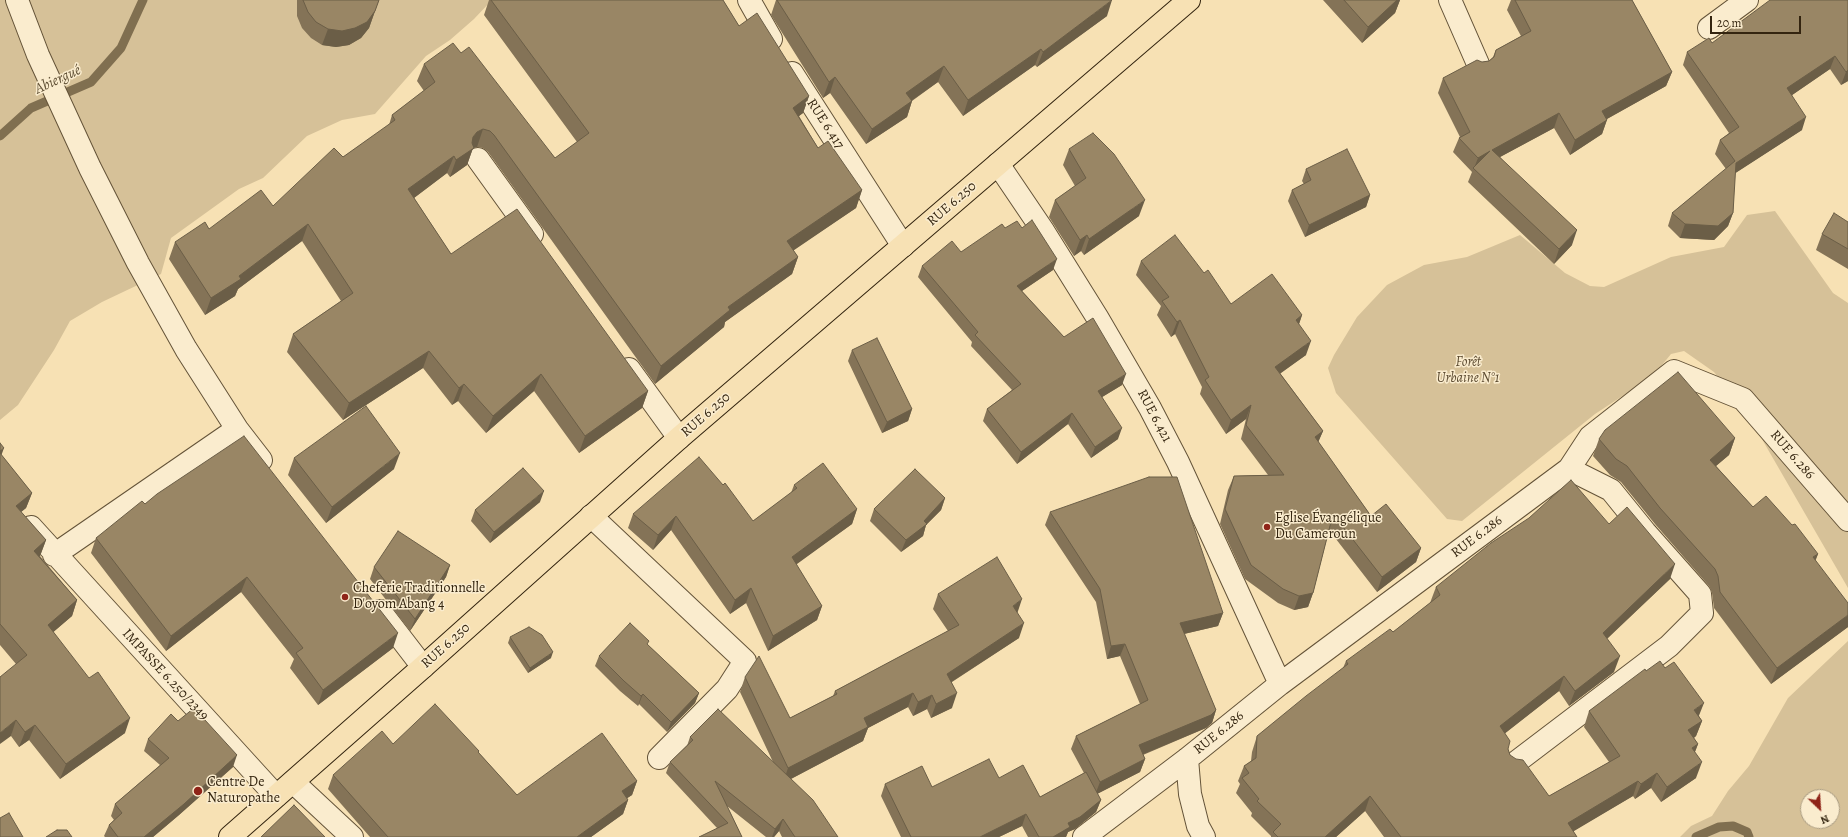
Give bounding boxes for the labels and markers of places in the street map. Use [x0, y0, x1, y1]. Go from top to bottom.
place label: Eglise Évangélique Du Cameroun [1275, 511, 1382, 544]
marker: Eglise Évangélique Du Cameroun [1262, 522, 1272, 532]
place label: Cheferie Traditionnelle D'oyom Abang 4 [353, 581, 485, 614]
marker: Cheferie Traditionnelle D'oyom Abang 4 [340, 592, 350, 602]
place label: Centre De Naturopathe [207, 775, 280, 808]
marker: Centre De Naturopathe [192, 785, 204, 797]

